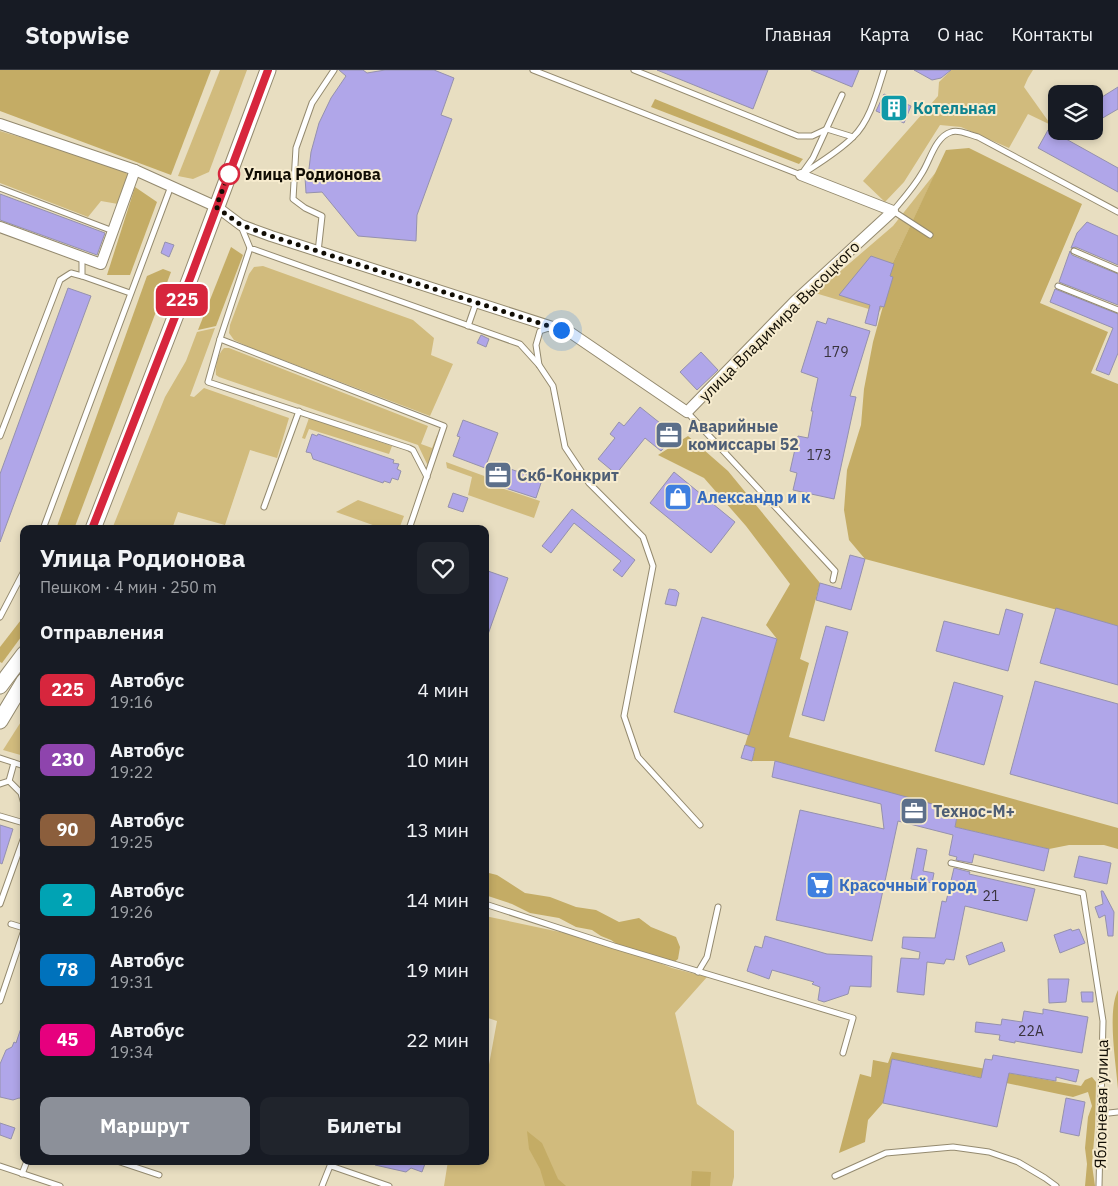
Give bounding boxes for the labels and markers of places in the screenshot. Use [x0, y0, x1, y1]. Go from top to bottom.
building icon: Котельная [879, 93, 909, 123]
place label: Котельная [913, 98, 996, 118]
marker: Улица Родионова [218, 163, 240, 185]
place label: Улица Родионова [244, 164, 381, 184]
place label: Аварийные комиссары 52 [688, 416, 799, 454]
office icon: Аварийные комиссары 52 [654, 420, 684, 450]
office icon: Скб-Конкрит [483, 460, 513, 490]
place label: Скб-Конкрит [517, 465, 619, 485]
shop icon: Александр и к [663, 482, 693, 512]
place label: Александр и к [697, 487, 810, 507]
office icon: Технос-М+ [899, 796, 929, 826]
place label: Технос-М+ [933, 801, 1015, 821]
supermarket icon: Красочный город [805, 870, 835, 900]
place label: Красочный город [839, 875, 977, 895]

